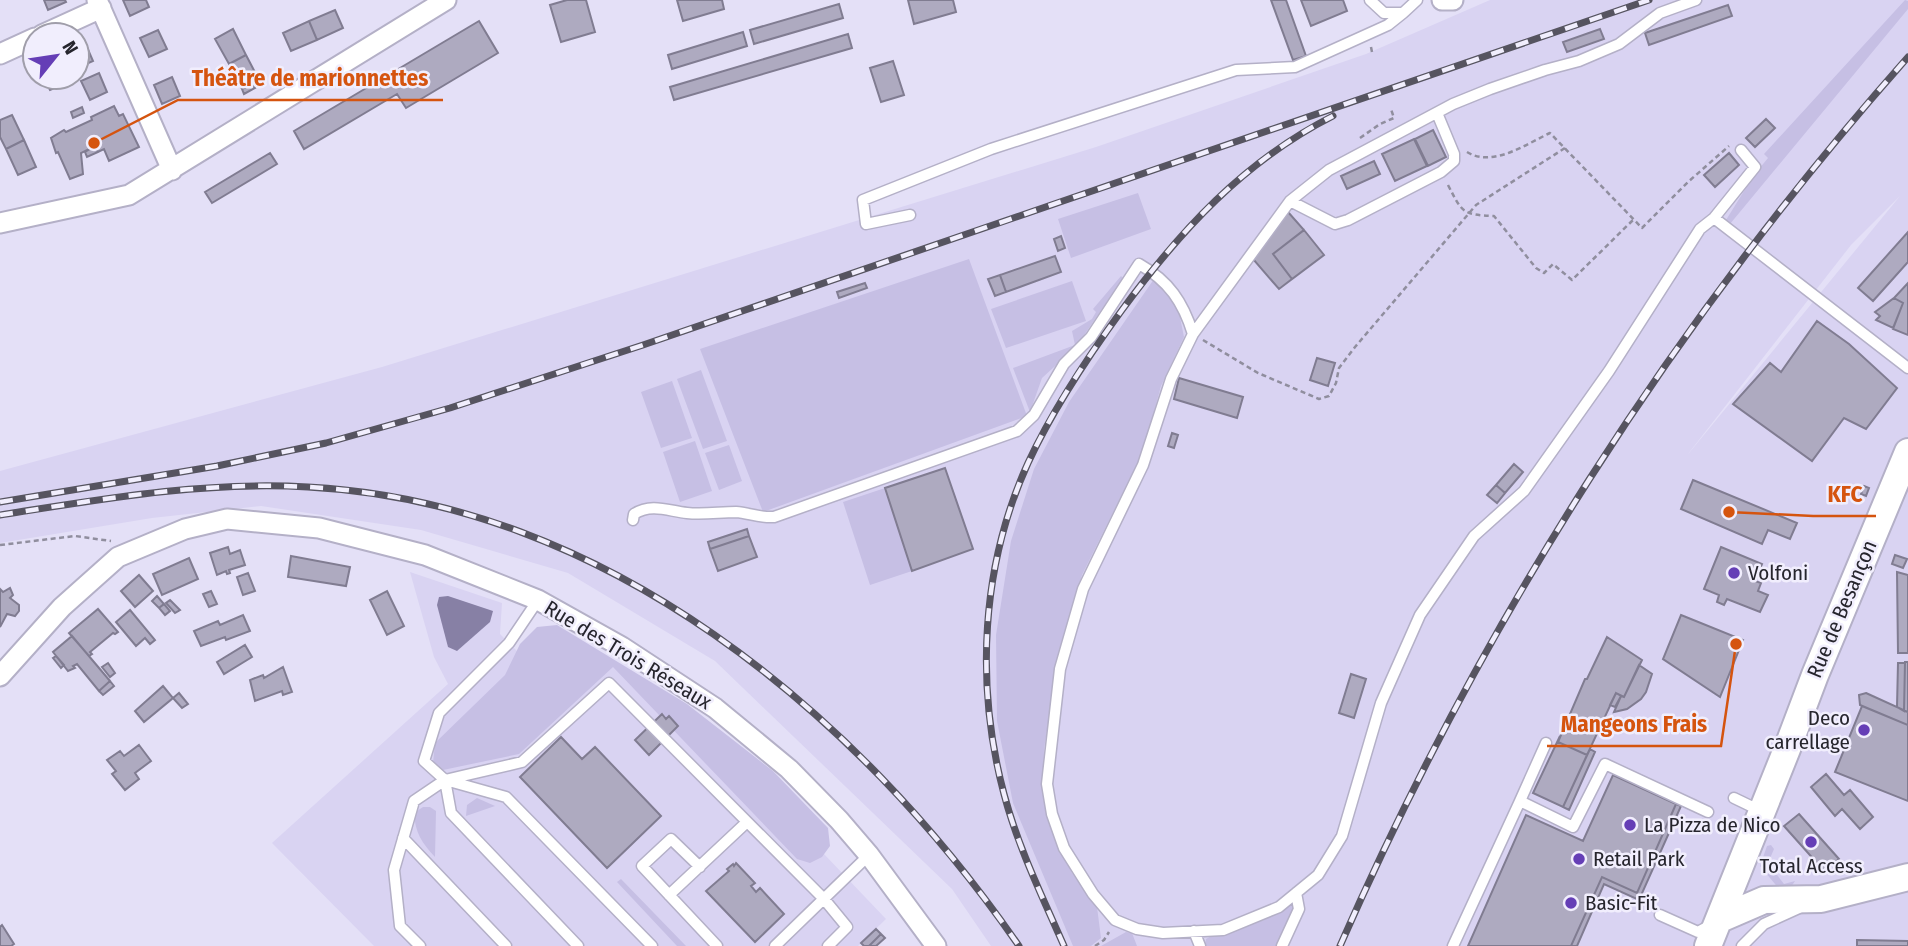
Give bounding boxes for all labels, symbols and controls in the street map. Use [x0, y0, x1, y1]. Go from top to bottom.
north arrow [21, 21, 91, 91]
text: N [57, 37, 83, 58]
callout: Théâtre de marionnettes [178, 56, 443, 100]
text: Théâtre de marionnettes [192, 64, 428, 92]
callout: KFC [1813, 472, 1876, 516]
text: KFC [1827, 480, 1863, 508]
street label: Rue de Besançon [1801, 536, 1883, 682]
place label: Volfoni [1748, 560, 1808, 586]
marker: Volfoni [1726, 565, 1742, 581]
street label: Rue des Trois Réseaux [540, 595, 717, 716]
callout: Mangeons Frais [1547, 702, 1721, 746]
place label: Deco carrellage [1766, 705, 1850, 755]
text: Mangeons Frais [1561, 710, 1707, 738]
marker: Deco carrellage [1856, 722, 1872, 738]
place label: La Pizza de Nico [1644, 812, 1780, 838]
marker: La Pizza de Nico [1622, 817, 1638, 833]
marker: Total Access [1803, 834, 1819, 850]
place label: Retail Park [1593, 846, 1685, 872]
marker: Retail Park [1571, 851, 1587, 867]
place label: Total Access [1759, 853, 1863, 879]
place label: Basic-Fit [1585, 890, 1658, 916]
marker: Basic-Fit [1563, 895, 1579, 911]

